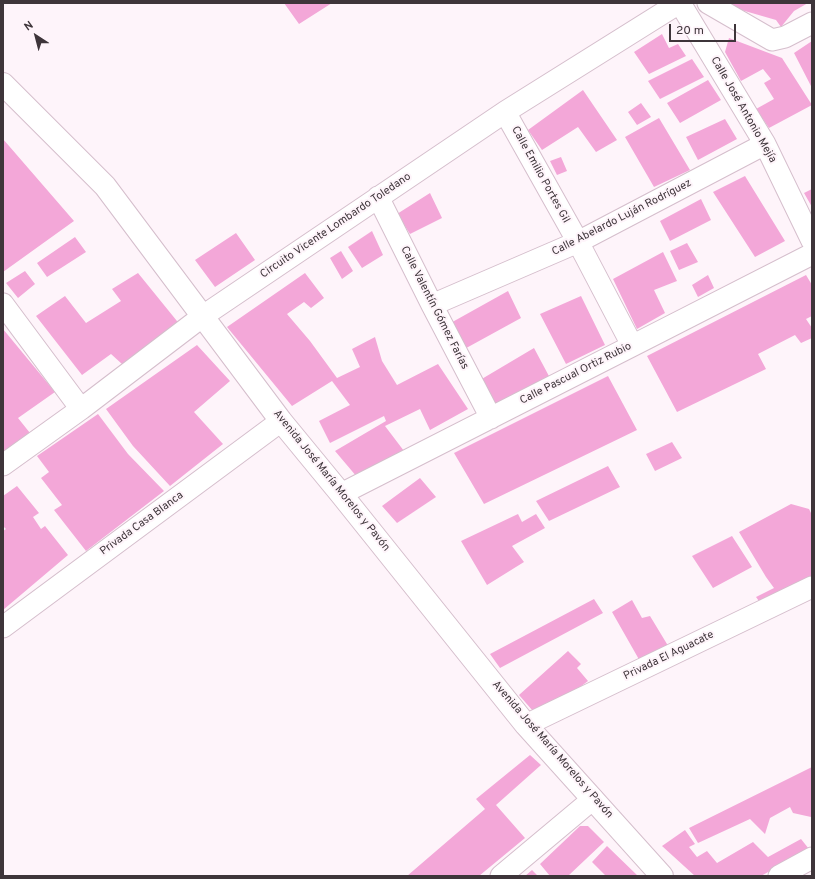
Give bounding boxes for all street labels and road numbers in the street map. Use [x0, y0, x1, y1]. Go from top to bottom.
street label: Calle José Antonio Mejía [707, 55, 779, 165]
street label: Calle Emilio Portes Gil [508, 124, 572, 226]
street label: Circuito Vicente Lombardo Toledano [258, 170, 414, 282]
street label: Calle Abelardo Luján Rodríguez [550, 177, 694, 259]
street label: Calle Valentín Gómez Farías [397, 244, 471, 372]
street label: Calle Pascual Ortiz Rubio [518, 340, 634, 408]
street label: Avenida José María Morelos y Pavón [270, 408, 392, 554]
street label: Privada Casa Blanca [98, 489, 186, 559]
street label: Privada El Aguacate [622, 628, 716, 684]
street label: Avenida José María Morelos y Pavón [489, 679, 615, 821]

